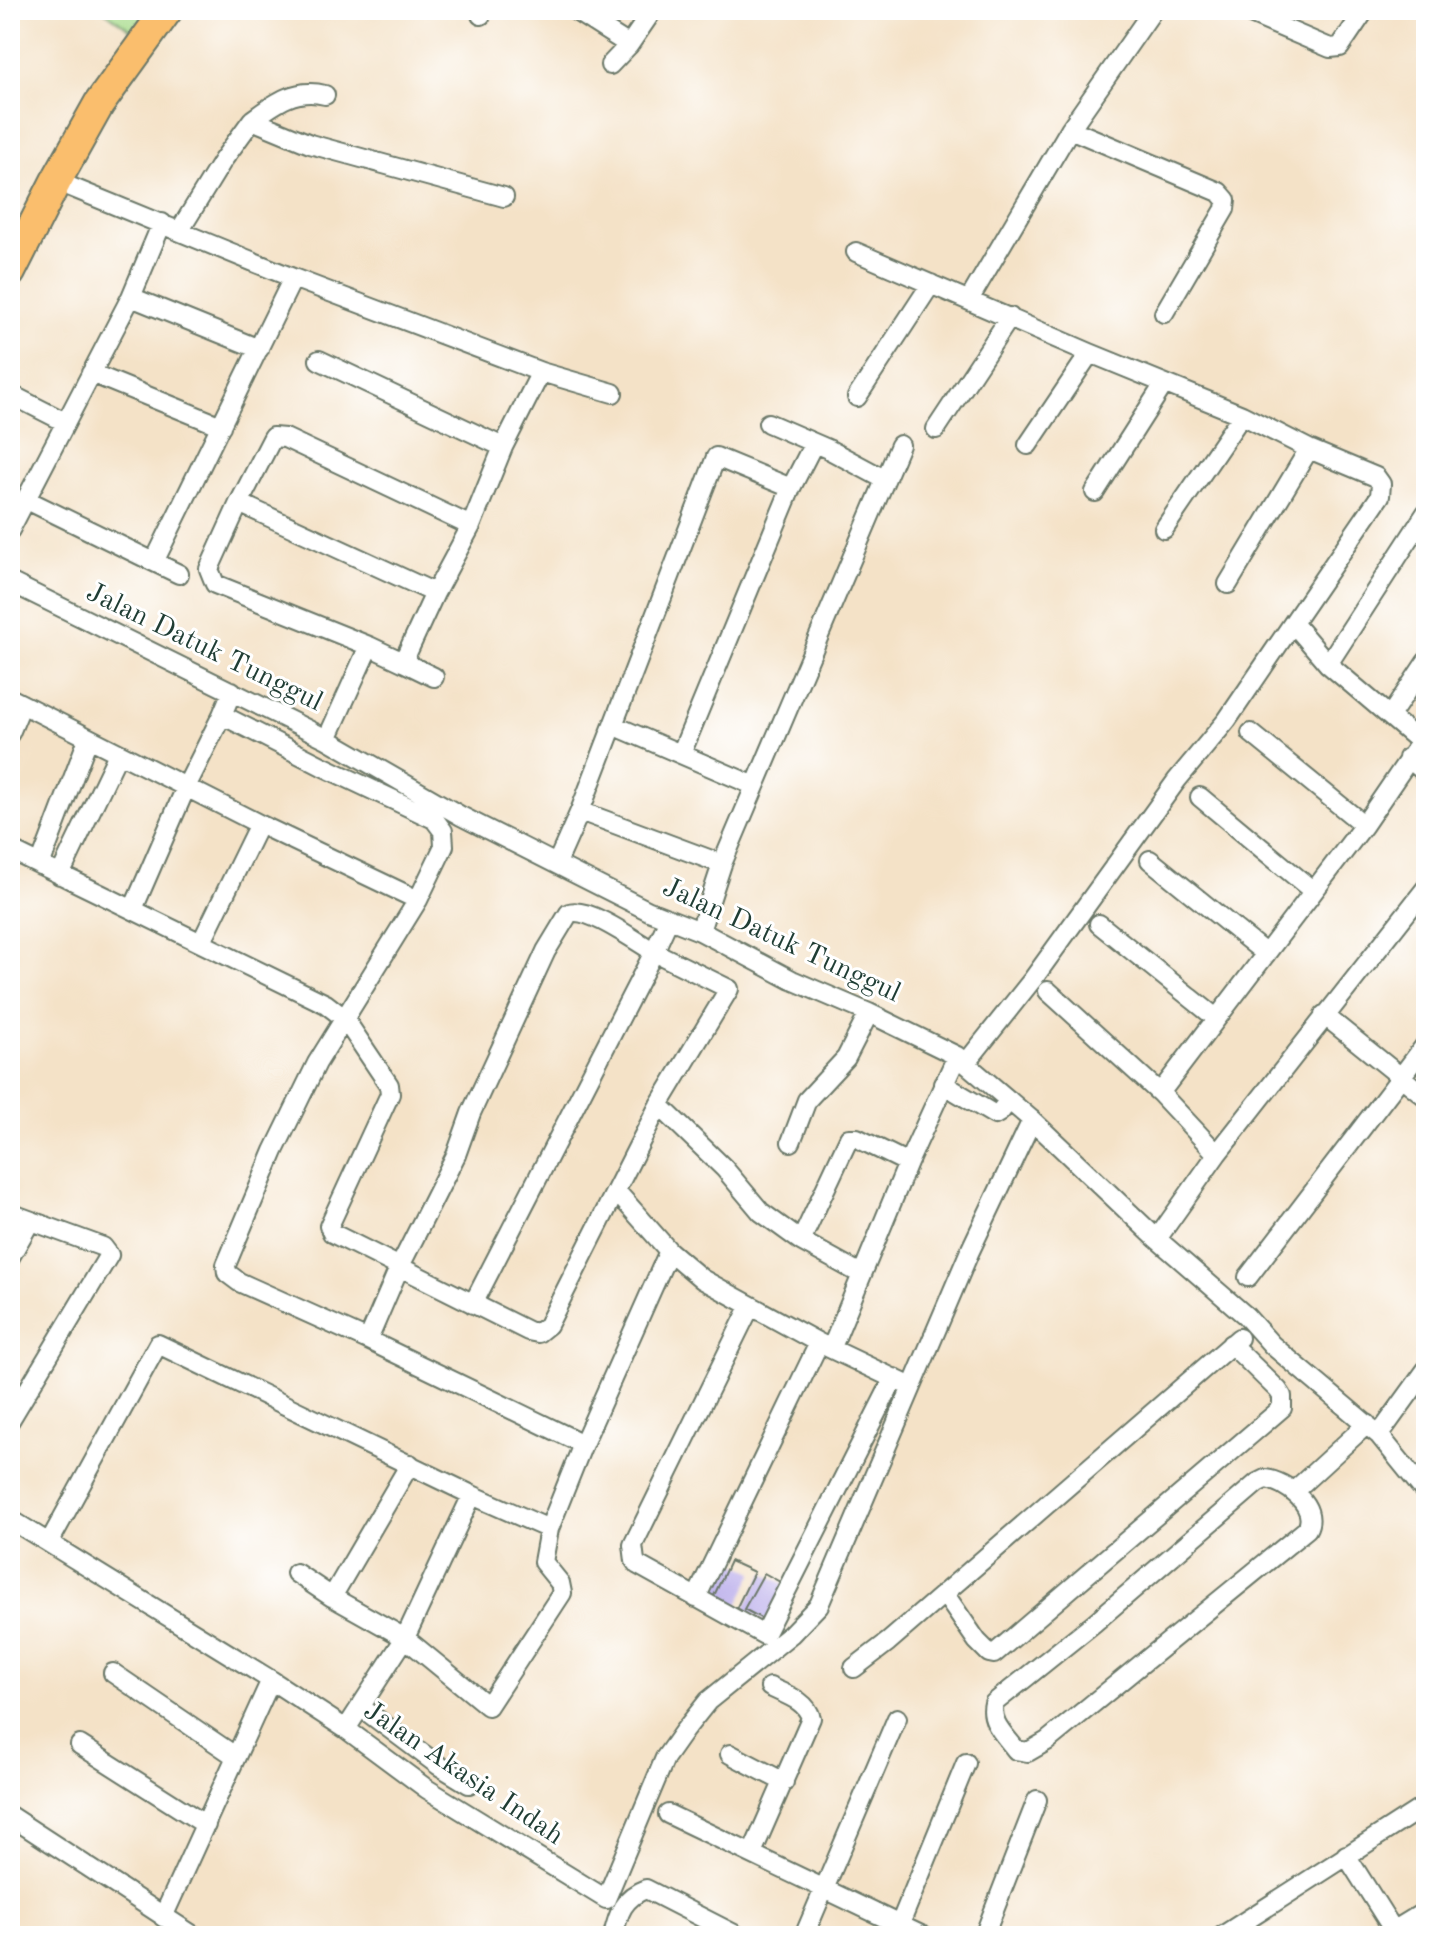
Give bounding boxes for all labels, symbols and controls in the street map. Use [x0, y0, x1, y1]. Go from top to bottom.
street label: Jalan Datuk Tunggul [81, 579, 327, 717]
street label: Jalan Datuk Tunggul [658, 874, 904, 1008]
street label: Jalan Akasia Indah [358, 1697, 568, 1851]

